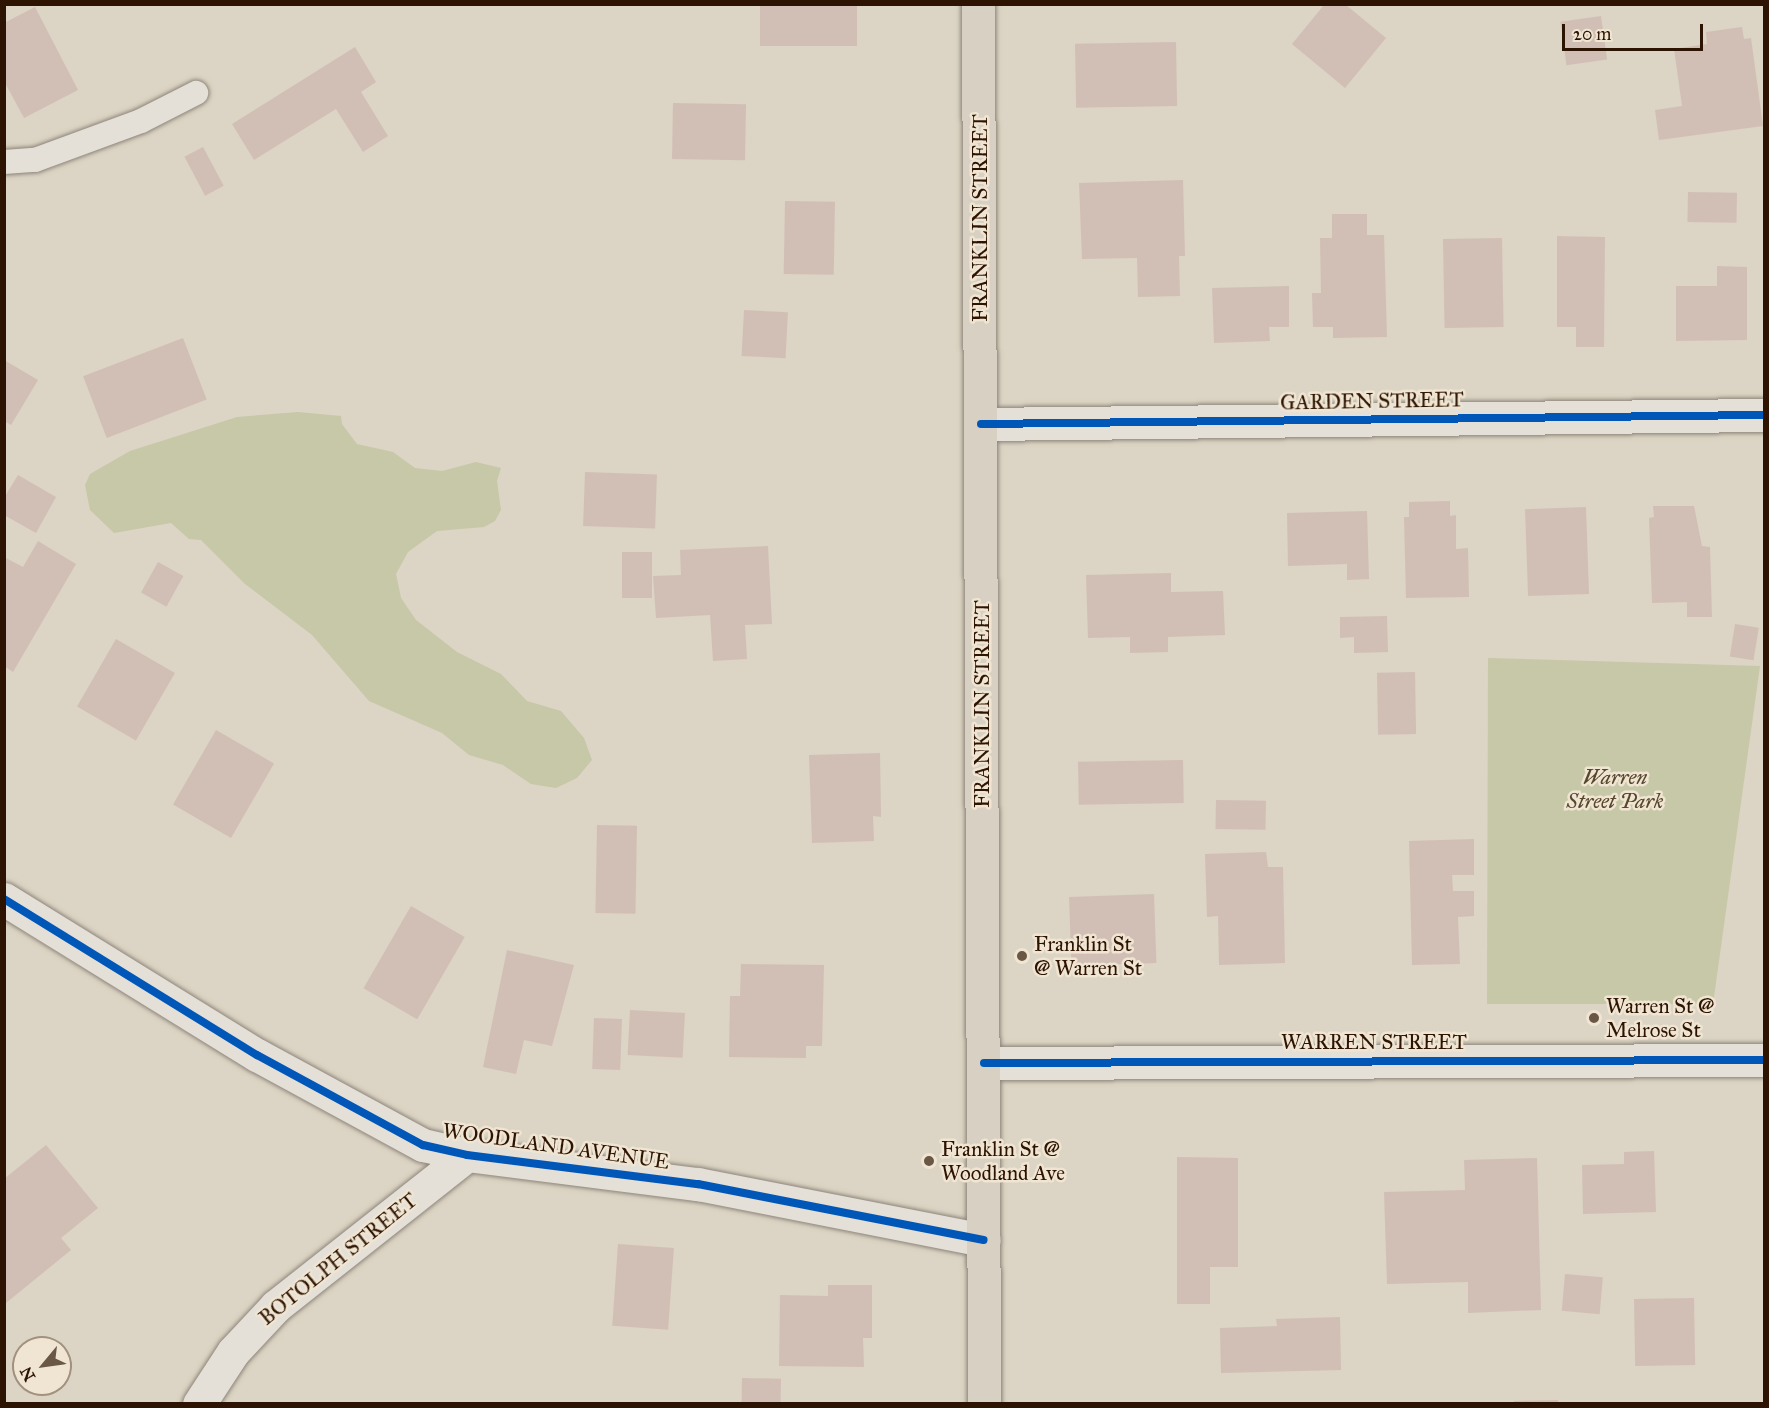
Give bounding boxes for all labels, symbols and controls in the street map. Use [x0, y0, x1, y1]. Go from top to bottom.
scale bar [1565, 12, 1706, 50]
text: 20 m [1573, 23, 1611, 45]
street label: FRANKLIN STREET [967, 114, 993, 322]
street label: GARDEN STREET [1280, 387, 1464, 415]
street label: FRANKLIN STREET [969, 600, 995, 808]
park label: Warren Street Park [1567, 764, 1663, 814]
place label: Franklin St @ Warren St [1034, 931, 1142, 981]
marker: Franklin St @ Warren St [1015, 949, 1029, 963]
place label: Warren St @ Melrose St [1606, 993, 1714, 1043]
marker: Warren St @ Melrose St [1587, 1011, 1601, 1025]
street label: WARREN STREET [1281, 1029, 1467, 1055]
street label: WOODLAND AVENUE [441, 1118, 671, 1174]
place label: Franklin St @ Woodland Ave [941, 1136, 1065, 1186]
marker: Franklin St @ Woodland Ave [922, 1154, 936, 1168]
street label: BOTOLPH STREET [254, 1188, 422, 1330]
north arrow [12, 1336, 72, 1396]
text: N [16, 1363, 39, 1385]

